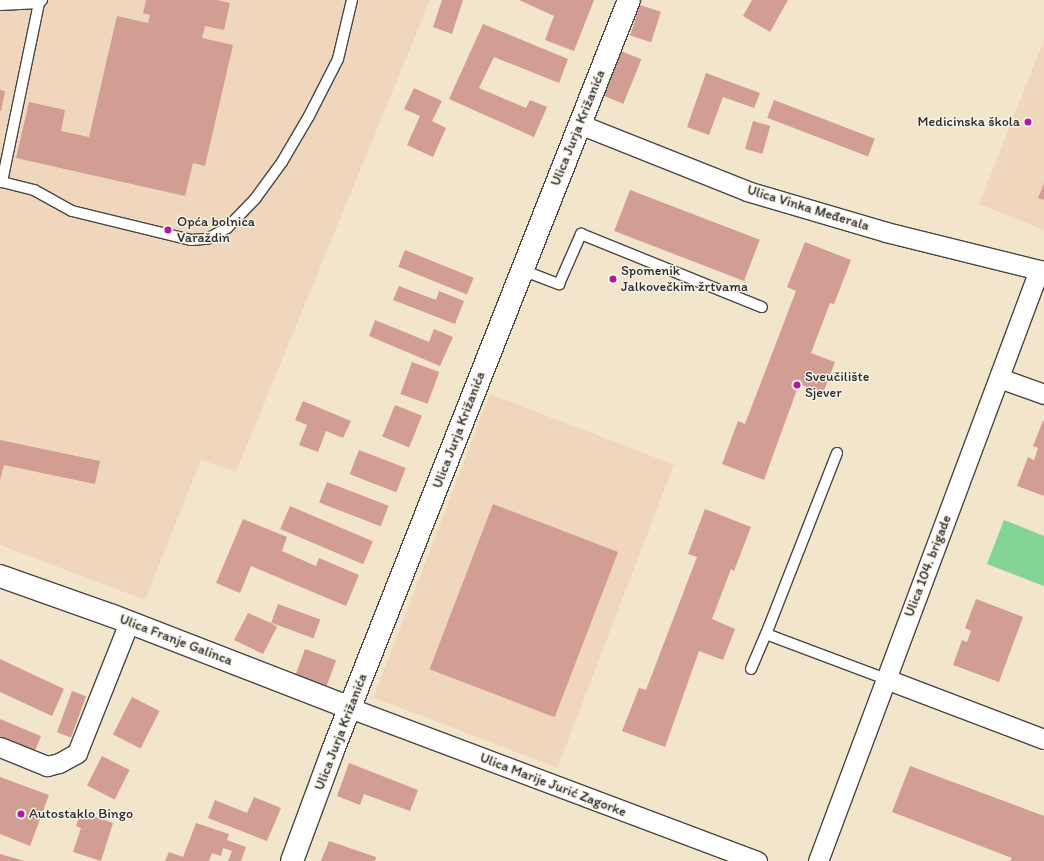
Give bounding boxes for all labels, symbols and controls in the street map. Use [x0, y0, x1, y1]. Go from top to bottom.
street label: Ulica Jurja Križanića [547, 68, 609, 188]
place label: Medicinska škola [918, 114, 1020, 130]
marker: Medicinska škola [1023, 117, 1033, 127]
street label: Ulica Vinka Međerala [745, 182, 871, 234]
place label: Opća bolnica Varaždin [177, 214, 255, 246]
marker: Opća bolnica Varaždin [162, 224, 174, 236]
place label: Spomenik Jalkovečkim žrtvama [621, 263, 748, 296]
marker: Spomenik Jalkovečkim žrtvama [608, 274, 618, 284]
place label: Sveučilište Sjever [805, 369, 869, 402]
street label: Ulica Jurja Križanića [429, 370, 489, 490]
marker: Sveučilište Sjever [792, 380, 802, 390]
street label: Ulica 104. brigade [901, 513, 955, 619]
street label: Ulica Franje Galinca [117, 611, 235, 669]
street label: Ulica Jurja Križanića [311, 672, 371, 792]
street label: Ulica Marije Jurić Zagorke [477, 749, 629, 821]
place label: Autostaklo Bingo [29, 806, 133, 822]
marker: Autostaklo Bingo [16, 809, 26, 819]

